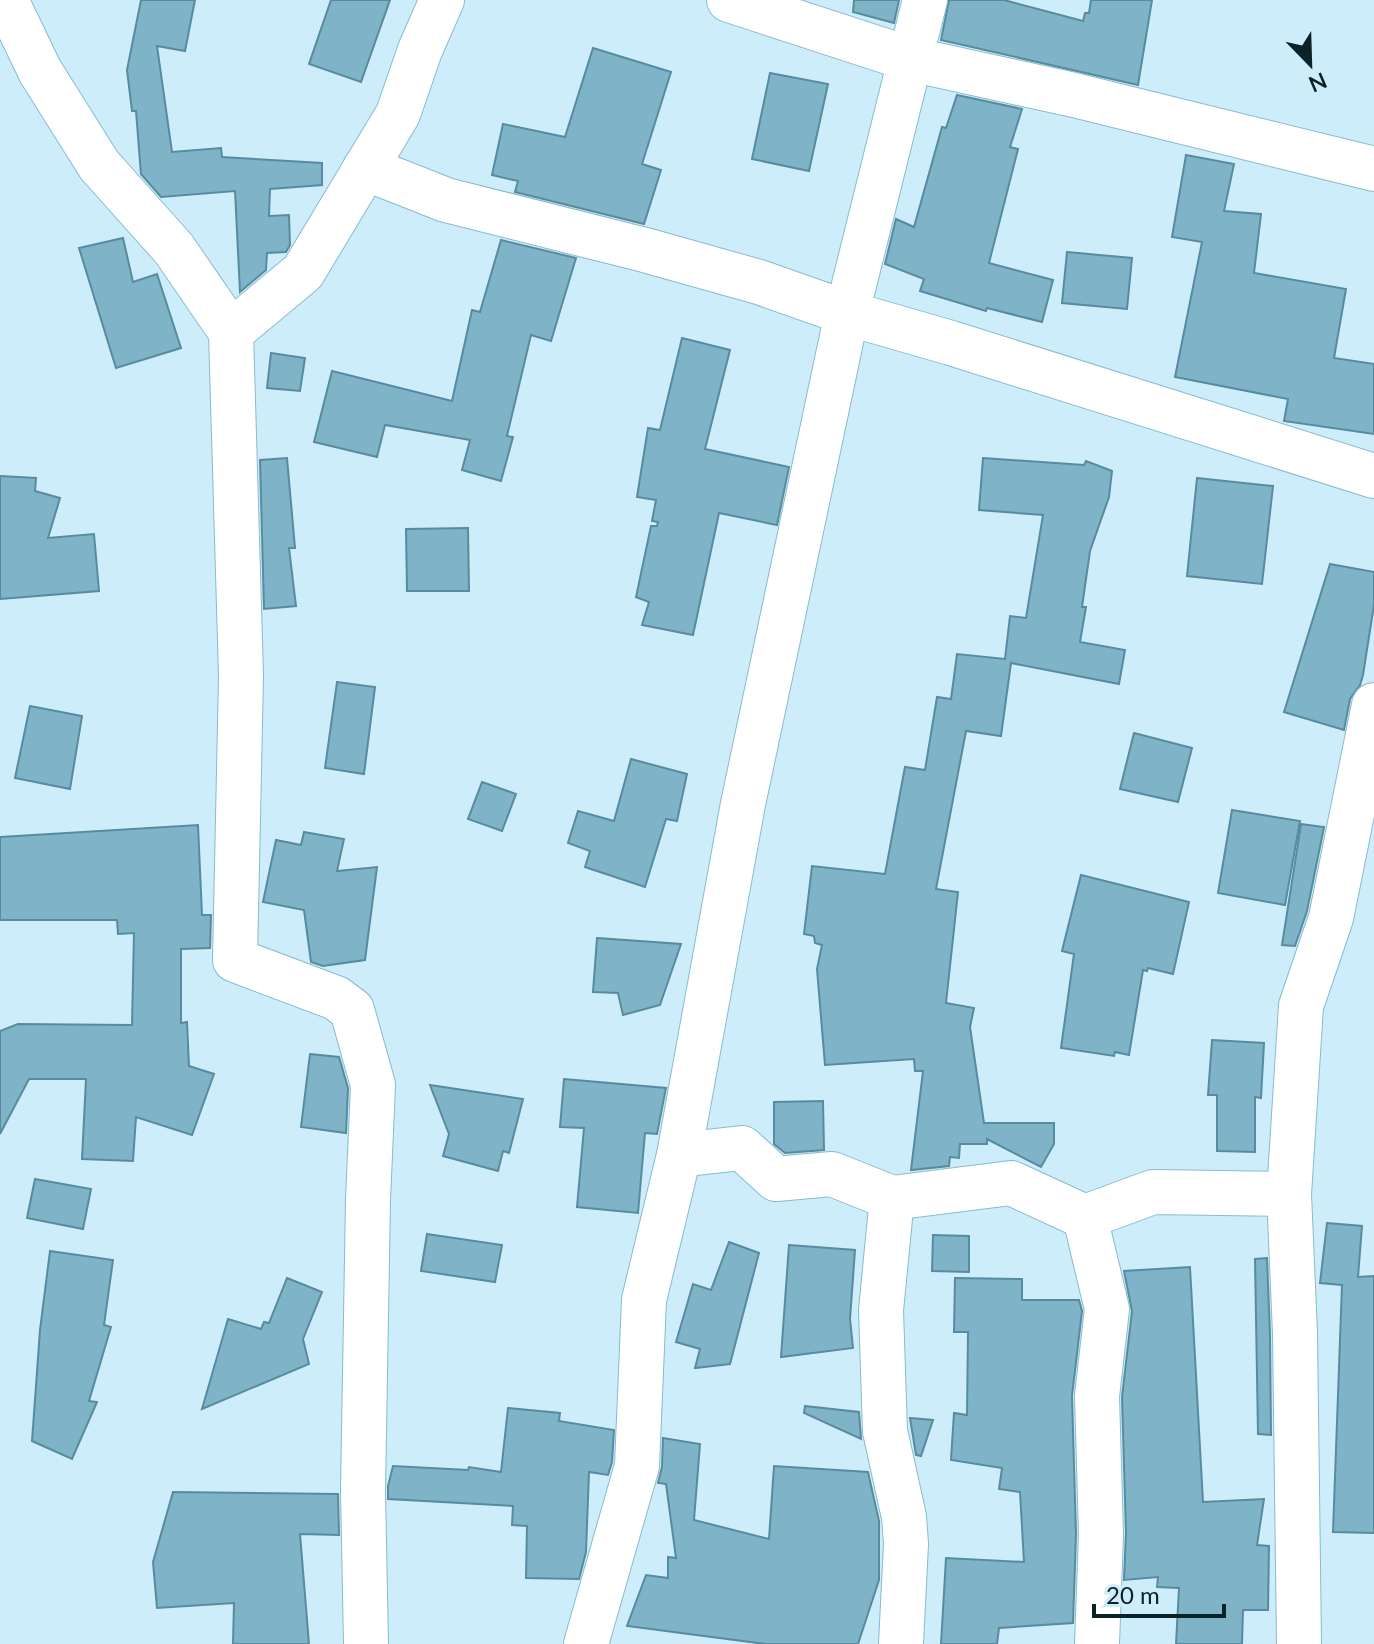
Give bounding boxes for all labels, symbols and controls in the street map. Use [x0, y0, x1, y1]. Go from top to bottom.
north arrow [1270, 24, 1350, 104]
text: N [1305, 67, 1331, 99]
scale bar [1094, 1568, 1224, 1618]
text: 20 m [1106, 1580, 1160, 1609]

